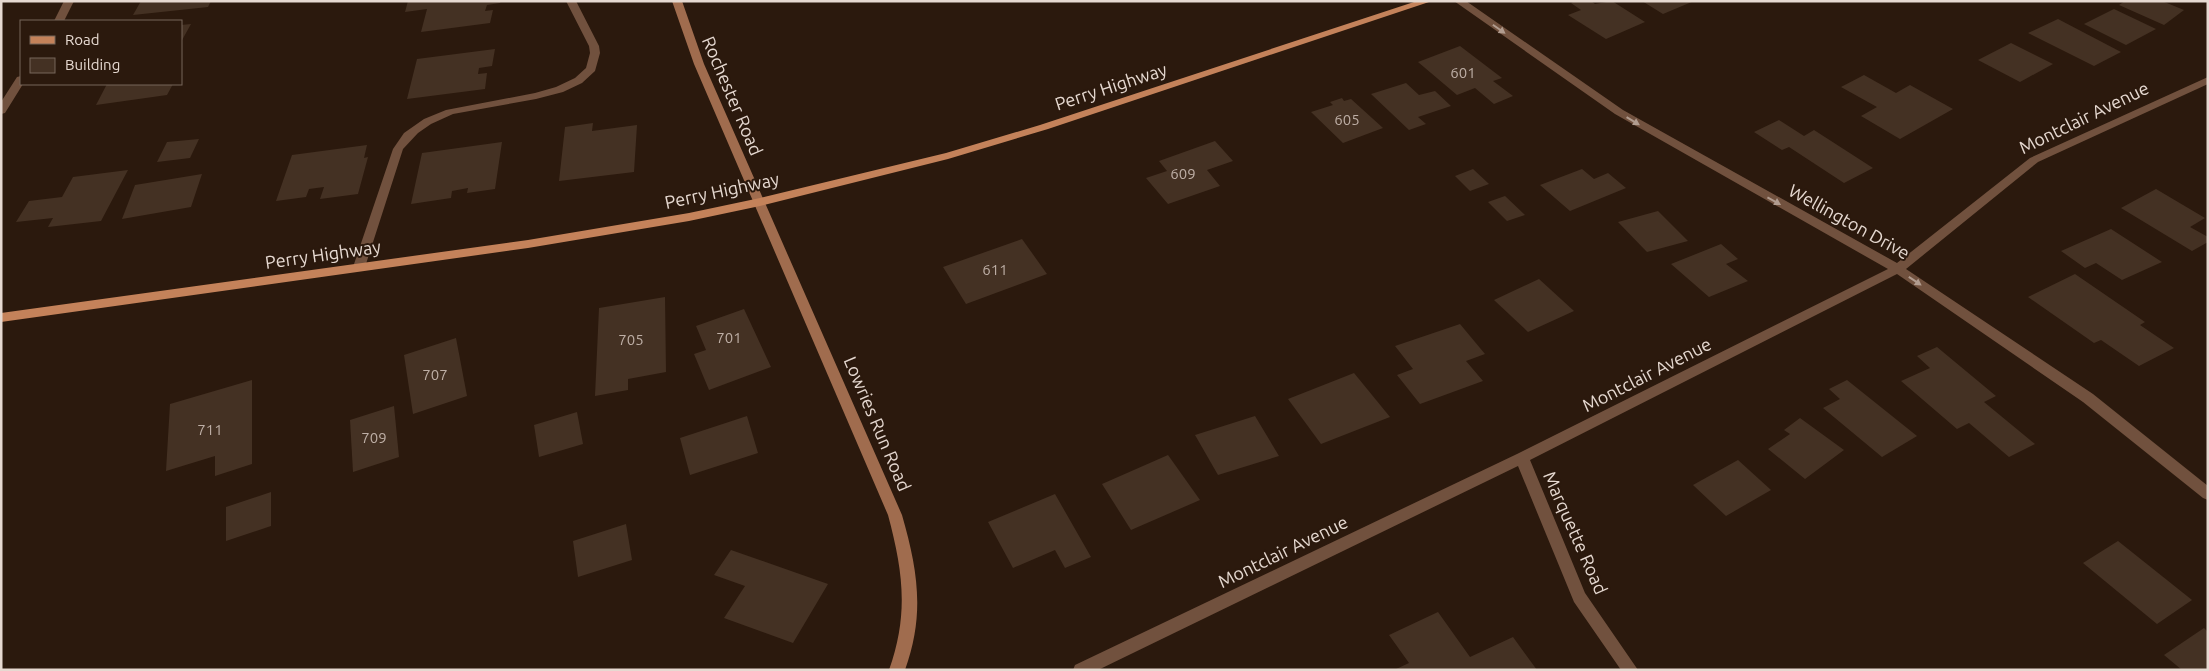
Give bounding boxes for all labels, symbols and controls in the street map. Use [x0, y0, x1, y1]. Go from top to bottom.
legend [20, 20, 182, 85]
one-way arrow [1492, 24, 1506, 34]
text: Road [65, 31, 100, 48]
street label: Rochester Road [699, 33, 767, 158]
text: Building [65, 56, 120, 73]
street label: Perry Highway [1052, 58, 1170, 114]
house number: 601 [1450, 64, 1476, 81]
street label: Montclair Avenue [2015, 77, 2152, 157]
house number: 605 [1334, 111, 1360, 128]
one-way arrow [1626, 116, 1639, 125]
house number: 609 [1170, 165, 1196, 182]
street label: Perry Highway [663, 168, 781, 212]
street label: Wellington Drive [1785, 180, 1913, 263]
one-way arrow [1768, 196, 1781, 205]
street label: Perry Highway [264, 236, 382, 272]
house number: 611 [982, 261, 1008, 278]
one-way arrow [1909, 276, 1922, 286]
house number: 701 [716, 329, 742, 346]
house number: 705 [618, 331, 644, 348]
street label: Montclair Avenue [1579, 333, 1714, 415]
street label: Lowries Run Road [841, 353, 915, 494]
house number: 707 [422, 366, 448, 383]
house number: 711 [197, 421, 223, 438]
house number: 709 [361, 429, 387, 446]
street label: Marquette Road [1540, 468, 1612, 597]
street label: Montclair Avenue [1214, 511, 1351, 591]

